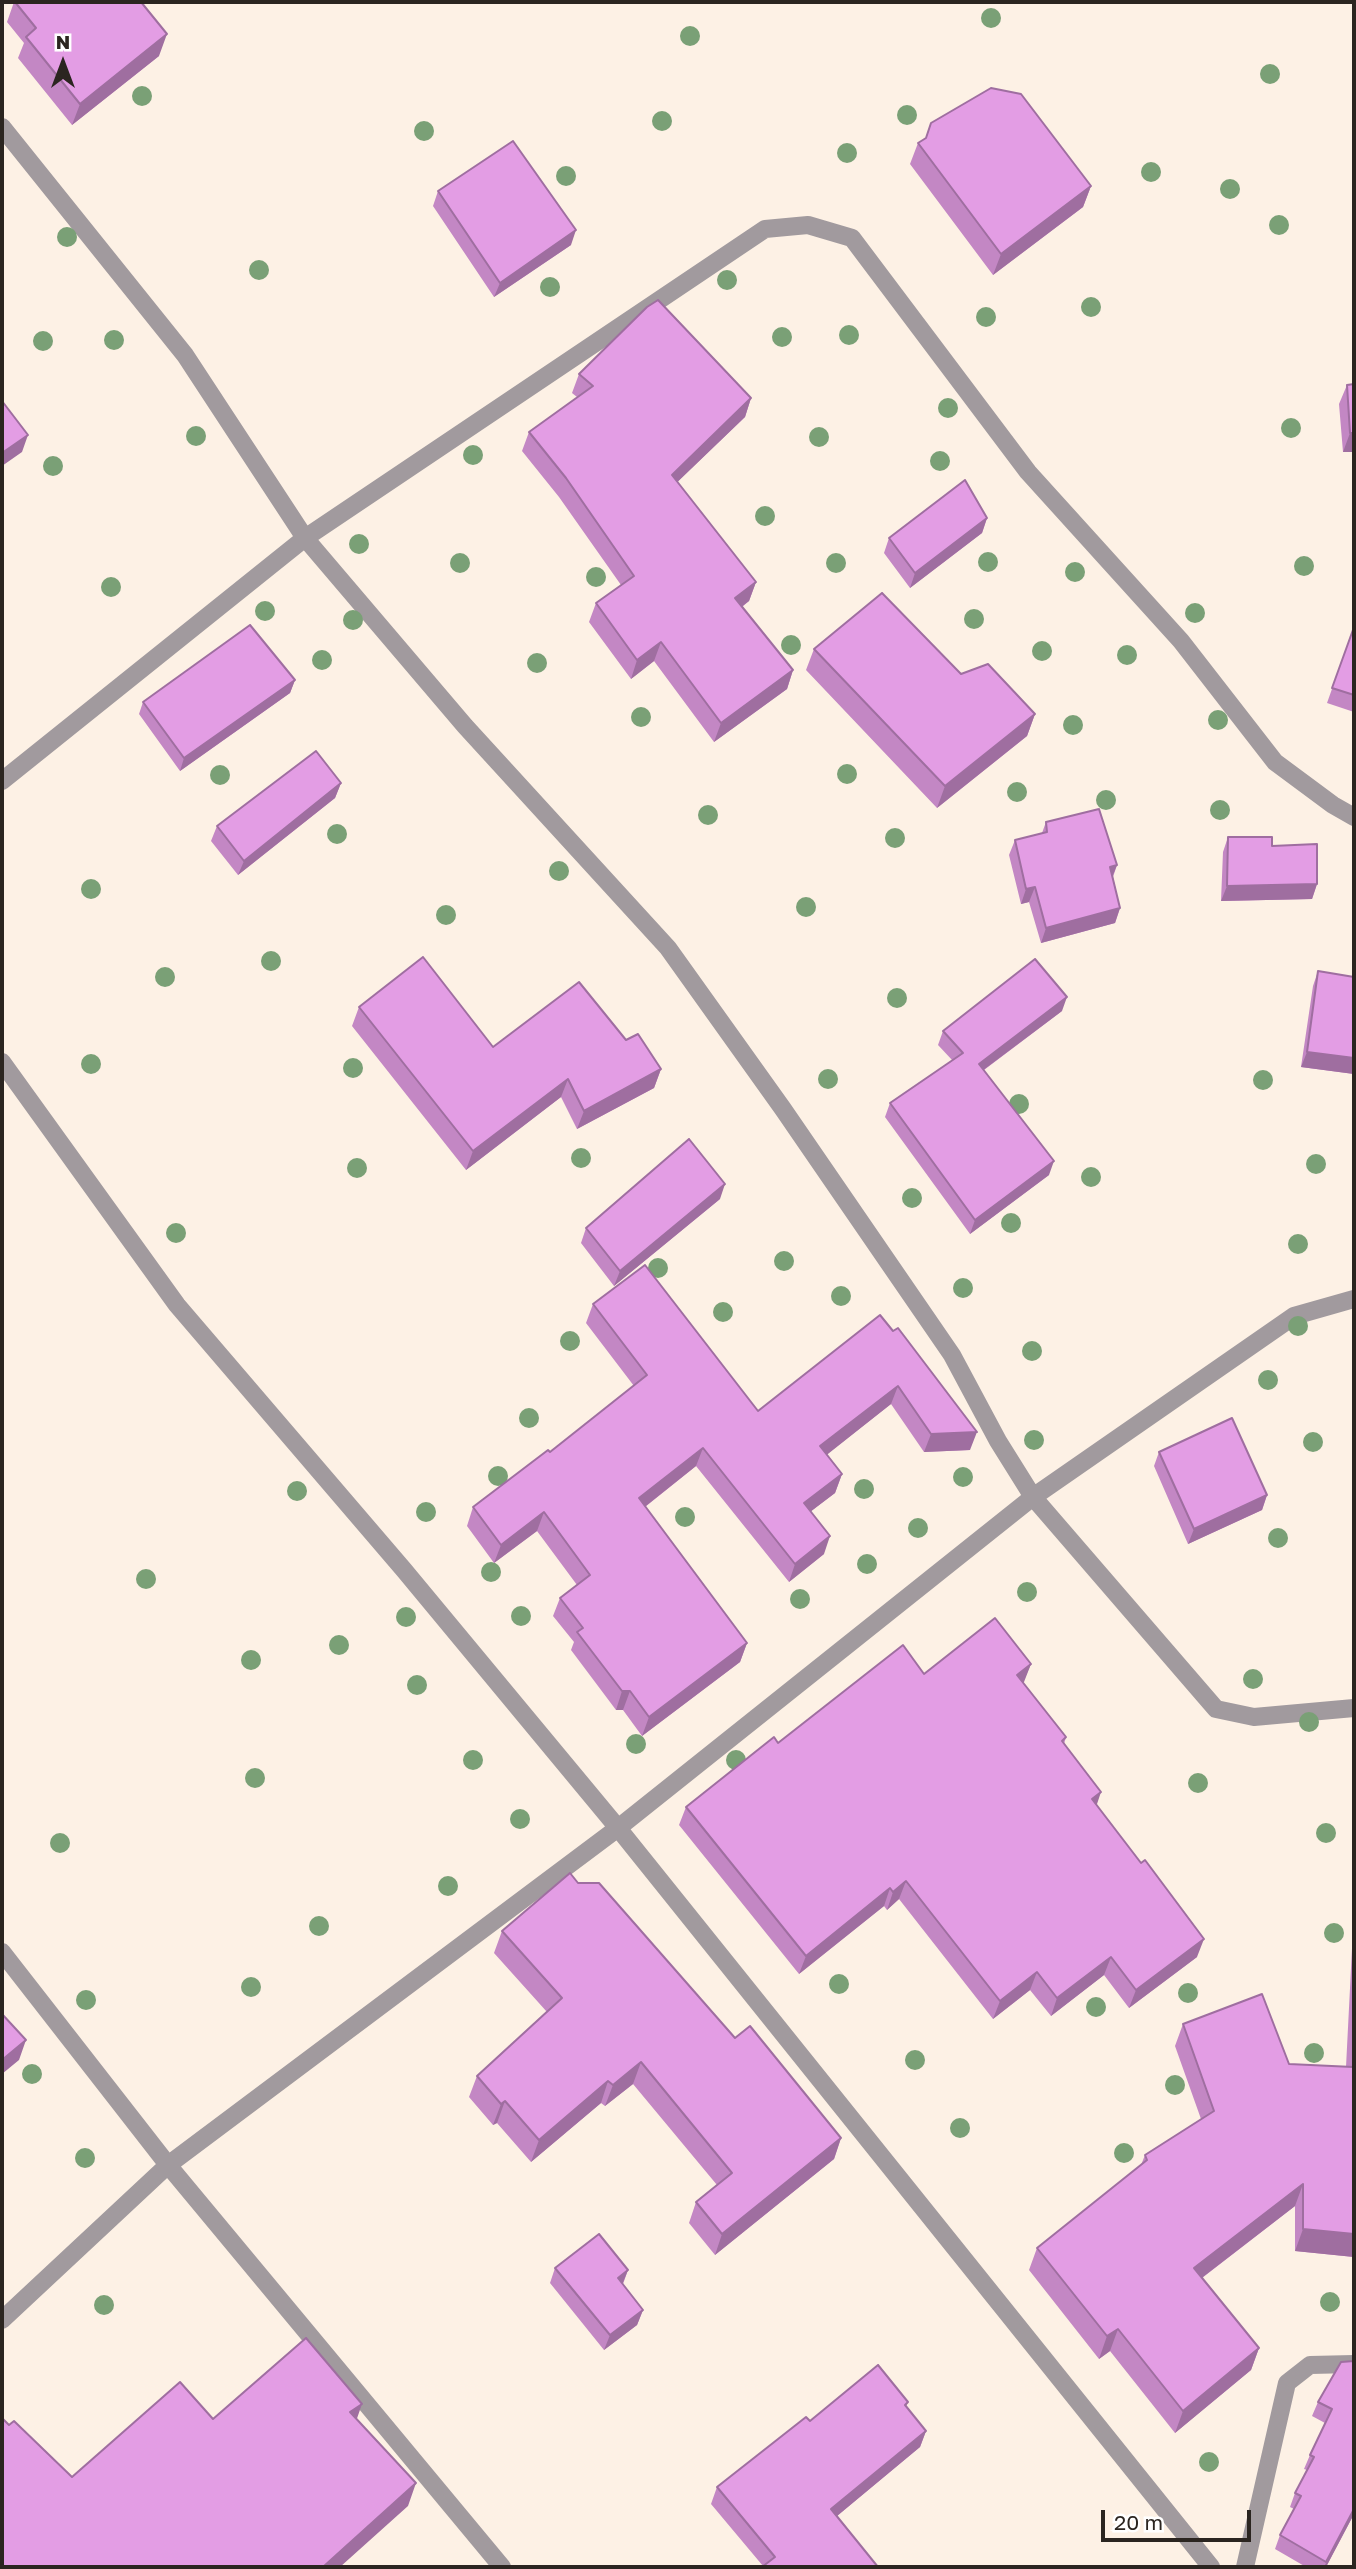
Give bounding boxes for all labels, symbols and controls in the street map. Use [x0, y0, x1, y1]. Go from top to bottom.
north arrow [28, 28, 98, 98]
text: N [56, 30, 70, 53]
scale bar [1104, 2496, 1254, 2540]
text: 20 m [1114, 2509, 1163, 2535]

